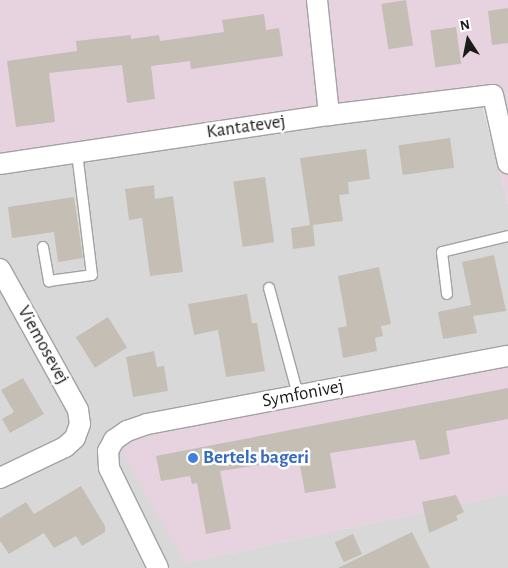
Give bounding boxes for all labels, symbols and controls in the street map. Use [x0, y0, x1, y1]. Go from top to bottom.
north arrow [443, 15, 493, 65]
text: N [459, 17, 471, 33]
street label: Kantatevej [205, 110, 287, 144]
street label: Viemosevej [12, 302, 74, 388]
street label: Symfonivej [260, 375, 346, 413]
place label: Bertels bageri [203, 447, 309, 469]
marker: Bertels bageri [187, 452, 199, 464]

